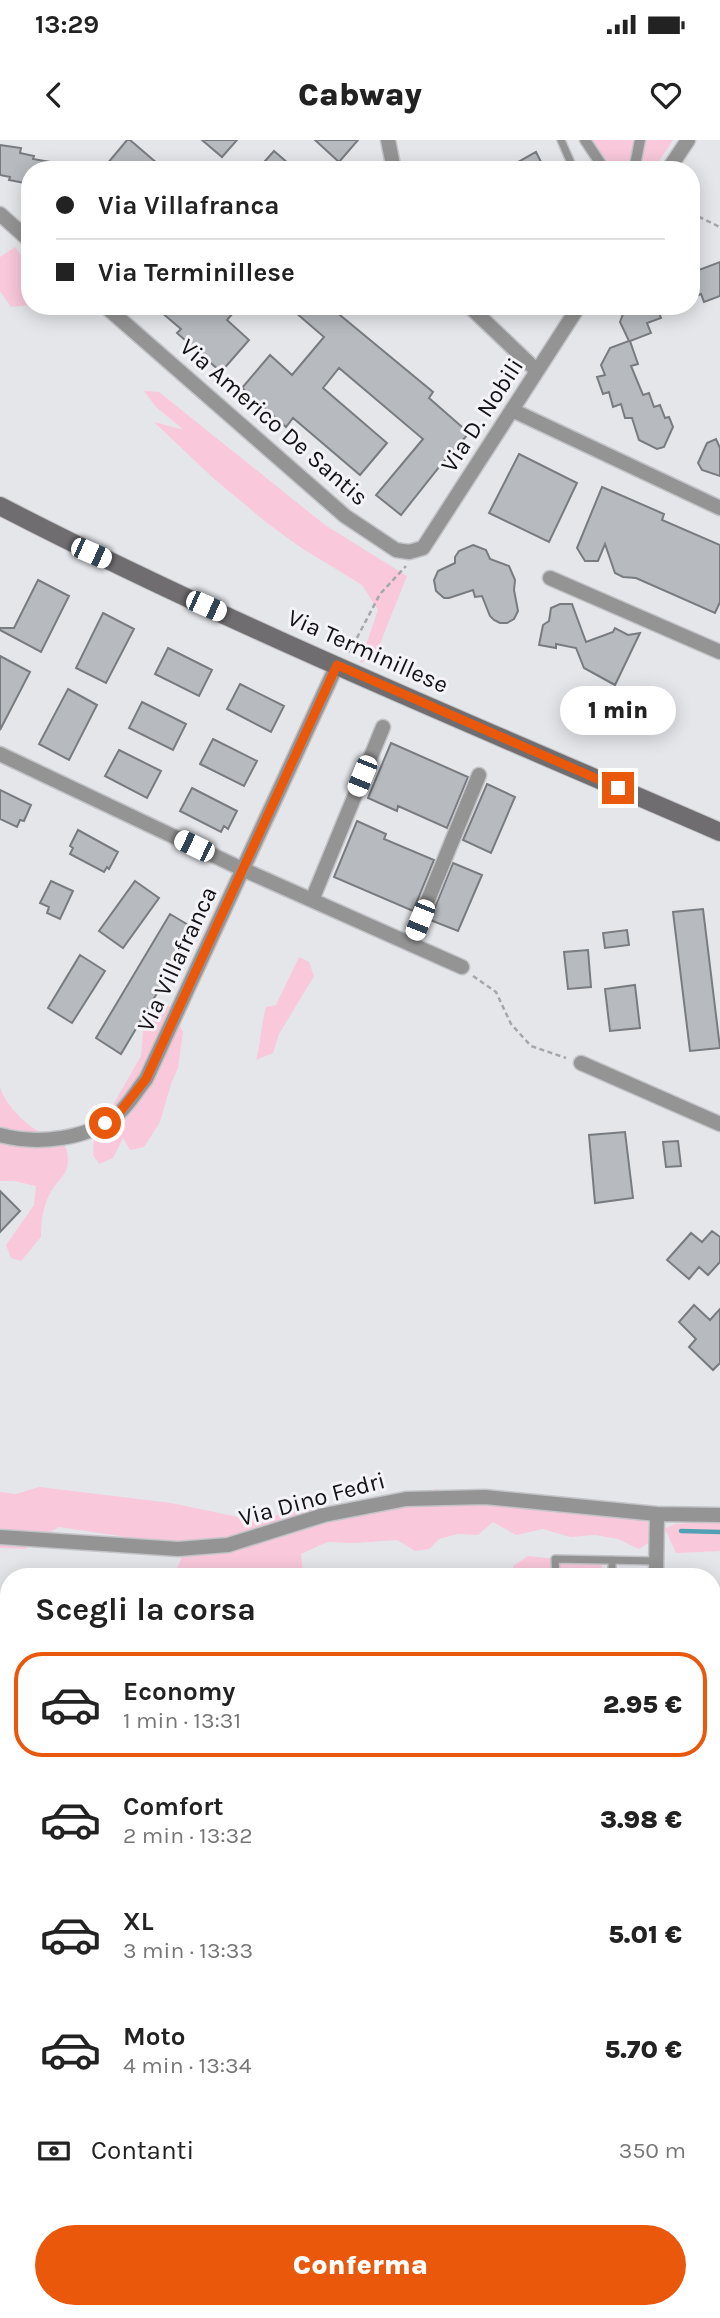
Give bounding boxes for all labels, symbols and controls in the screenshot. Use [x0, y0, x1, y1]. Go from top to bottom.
text: 13:29 [35, 9, 99, 40]
icon: back [35, 76, 73, 114]
text: Cabway [298, 76, 422, 113]
icon: heart [647, 76, 685, 114]
text: Via Villafranca [98, 190, 279, 221]
text: Via Terminillese [98, 257, 295, 288]
street label: Via Americo De Santis [174, 333, 374, 511]
street label: Via D. Nobili [435, 353, 529, 477]
car [68, 535, 115, 571]
car [183, 588, 230, 624]
street label: Via Terminillese [283, 603, 453, 699]
callout: 1 min [560, 686, 676, 736]
text: 1 min [588, 697, 648, 724]
car [345, 753, 380, 799]
route end [602, 772, 634, 804]
car [171, 827, 218, 865]
street label: Via Villafranca [131, 882, 223, 1036]
car [403, 897, 438, 943]
route start [89, 1107, 121, 1139]
street label: Via Dino Fedri [236, 1466, 388, 1532]
text: Scegli la corsa [35, 1591, 256, 1628]
icon: car [39, 1673, 102, 1736]
text: Economy [123, 1676, 235, 1707]
text: 2.95 € [603, 1689, 682, 1720]
text: 1 min · 13:31 [123, 1707, 241, 1734]
icon: car [39, 1788, 102, 1851]
text: Comfort [123, 1791, 224, 1822]
text: 3.98 € [600, 1804, 682, 1835]
text: 2 min · 13:32 [123, 1822, 252, 1849]
icon: car [39, 1903, 102, 1966]
text: XL [123, 1906, 154, 1937]
text: 5.01 € [608, 1919, 682, 1950]
text: 3 min · 13:33 [123, 1937, 253, 1964]
icon: car [39, 2018, 102, 2081]
text: Moto [123, 2021, 185, 2052]
text: 5.70 € [605, 2034, 682, 2065]
text: 4 min · 13:34 [123, 2052, 252, 2079]
icon: cash [35, 2132, 73, 2170]
text: Contanti [91, 2135, 194, 2166]
text: 350 m [619, 2137, 686, 2164]
button: Conferma [35, 2225, 686, 2305]

